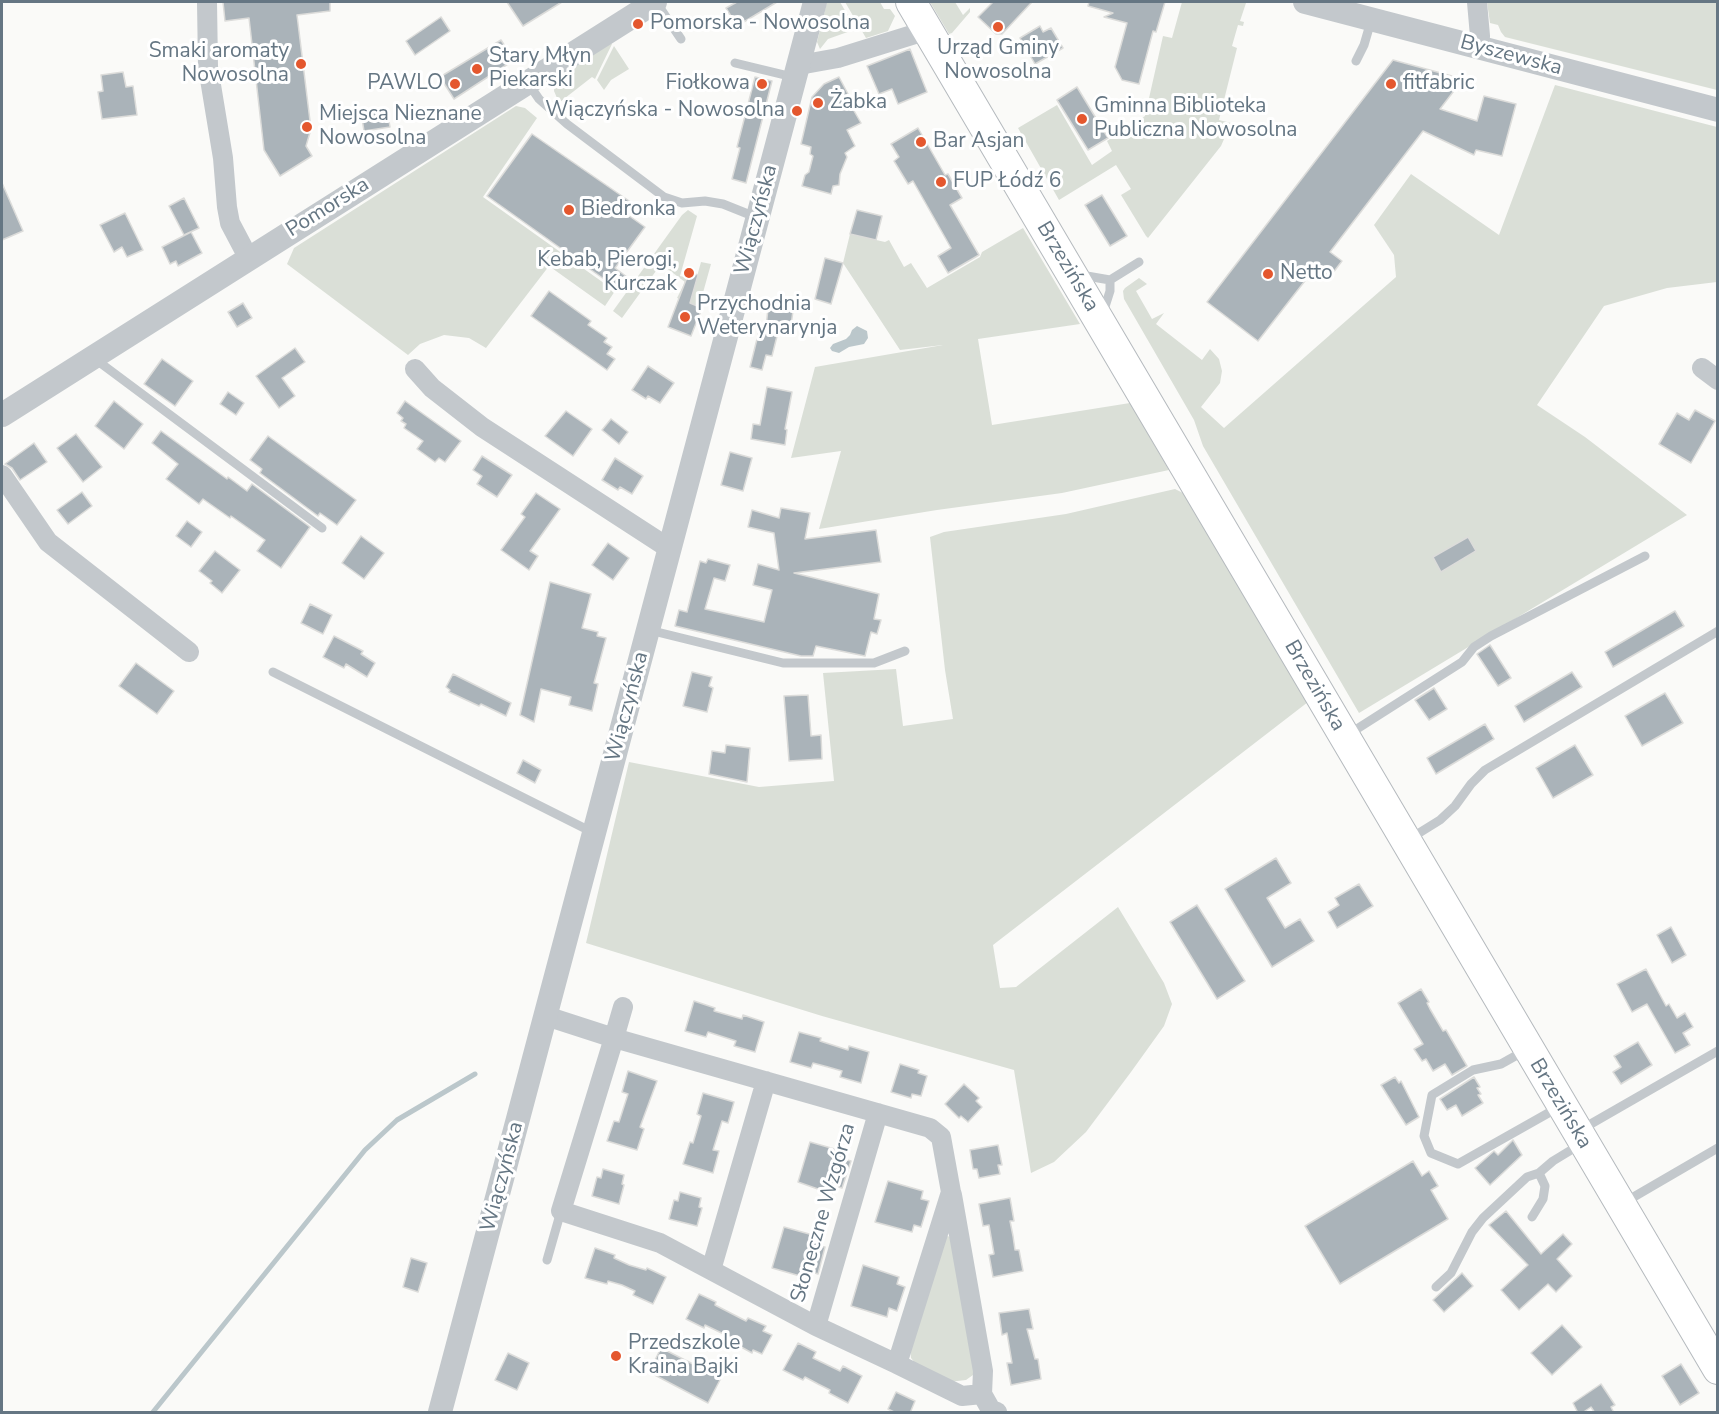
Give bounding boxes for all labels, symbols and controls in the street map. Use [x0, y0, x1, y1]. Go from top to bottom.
place label: Pomorska - Nowosolna [650, 11, 870, 37]
marker: Pomorska - Nowosolna [631, 17, 645, 31]
marker: Urząd Gminy Nowosolna [991, 20, 1005, 34]
street label: Byszewska [1457, 30, 1565, 82]
place label: Urząd Gminy Nowosolna [937, 36, 1059, 86]
place label: Smaki aromaty Nowosolna [149, 39, 289, 89]
place label: Stary Młyn Piekarski [489, 44, 591, 94]
marker: Smaki aromaty Nowosolna [294, 57, 308, 71]
marker: Stary Młyn Piekarski [470, 62, 484, 76]
place label: PAWLO [367, 71, 443, 97]
place label: Fiołkowa [665, 71, 750, 97]
place label: fitfabric [1403, 71, 1474, 97]
marker: PAWLO [448, 77, 462, 91]
marker: Fiołkowa [755, 77, 769, 91]
marker: fitfabric [1384, 77, 1398, 91]
place label: Żabka [830, 90, 887, 116]
place label: Gminna Biblioteka Publiczna Nowosolna [1094, 94, 1297, 144]
marker: Żabka [811, 96, 825, 110]
place label: Wiączyńska - Nowosolna [545, 98, 785, 124]
place label: Miejsca Nieznane Nowosolna [319, 102, 482, 152]
marker: Wiączyńska - Nowosolna [790, 104, 804, 118]
marker: Gminna Biblioteka Publiczna Nowosolna [1075, 112, 1089, 126]
marker: Miejsca Nieznane Nowosolna [300, 120, 314, 134]
place label: Bar Asjan [933, 129, 1025, 155]
marker: Bar Asjan [914, 135, 928, 149]
street label: Wiączyńska [730, 162, 784, 278]
place label: FUP Łódź 6 [953, 169, 1061, 195]
street label: Pomorska [282, 173, 374, 243]
marker: FUP Łódź 6 [934, 175, 948, 189]
place label: Biedronka [581, 197, 676, 223]
marker: Biedronka [562, 203, 576, 217]
street label: Brzezińska [1030, 217, 1104, 317]
place label: Kebab, Pierogi, Kurczak [537, 248, 677, 298]
place label: Netto [1280, 261, 1333, 287]
marker: Kebab, Pierogi, Kurczak [682, 266, 696, 280]
marker: Netto [1261, 267, 1275, 281]
place label: Przychodnia Weterynarynja [697, 292, 837, 342]
marker: Przychodnia Weterynarynja [678, 310, 692, 324]
street label: Brzezińska [1278, 636, 1350, 736]
street label: Wiączyńska [601, 649, 655, 765]
street label: Brzezińska [1523, 1054, 1597, 1154]
street label: Wiączyńska [476, 1119, 530, 1235]
street label: Słoneczne Wzgórza [786, 1120, 862, 1306]
place label: Przedszkole Kraina Bajki [628, 1331, 740, 1381]
marker: Przedszkole Kraina Bajki [609, 1349, 623, 1363]

